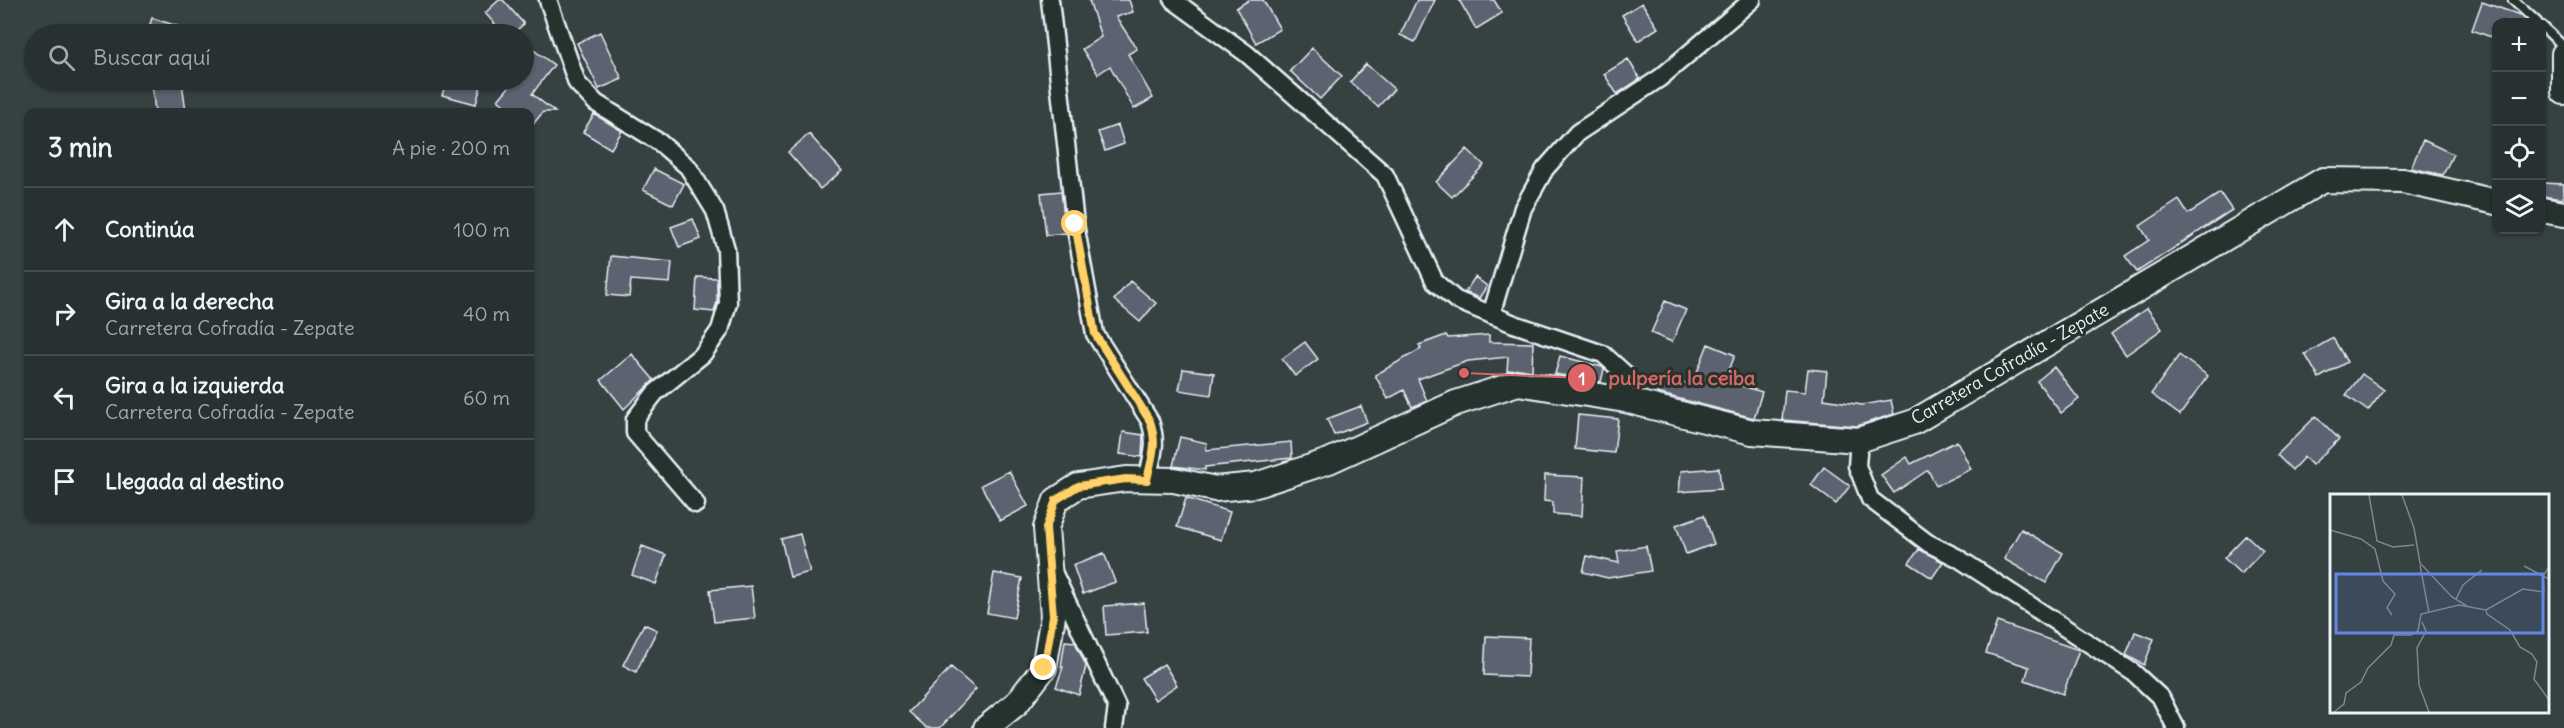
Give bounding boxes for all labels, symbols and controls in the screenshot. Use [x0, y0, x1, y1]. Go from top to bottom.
map controls [2492, 18, 2546, 234]
button: + [2492, 18, 2546, 72]
search box [24, 24, 534, 90]
icon: search [45, 41, 78, 74]
text: Buscar aquí [93, 43, 210, 71]
button: − [2492, 72, 2546, 126]
button: locate [2492, 126, 2546, 180]
text: 3 min [48, 131, 113, 164]
text: A pie · 200 m [392, 135, 510, 160]
button: layers [2492, 180, 2546, 234]
route start [1061, 210, 1087, 236]
icon: ahead [48, 213, 81, 246]
text: Continúa [105, 215, 194, 243]
text: 100 m [453, 217, 510, 242]
text: Gira a la derecha [105, 287, 274, 315]
icon: right [48, 297, 81, 330]
street label: Carretera Cofradía - Zepate [1907, 297, 2113, 430]
text: 40 m [463, 301, 510, 326]
text: Carretera Cofradía - Zepate [105, 315, 355, 340]
callout: pulpería la ceiba [1567, 359, 1767, 397]
text: pulpería la ceiba [1609, 365, 1756, 390]
text: 1 [1578, 367, 1586, 390]
text: Gira a la izquierda [105, 371, 284, 399]
icon: left [48, 381, 81, 414]
text: 60 m [463, 385, 510, 410]
text: Carretera Cofradía - Zepate [105, 399, 355, 424]
icon: arrive [48, 465, 81, 498]
text: Llegada al destino [105, 467, 284, 495]
inset map [2330, 494, 2549, 713]
route end [1030, 654, 1056, 680]

